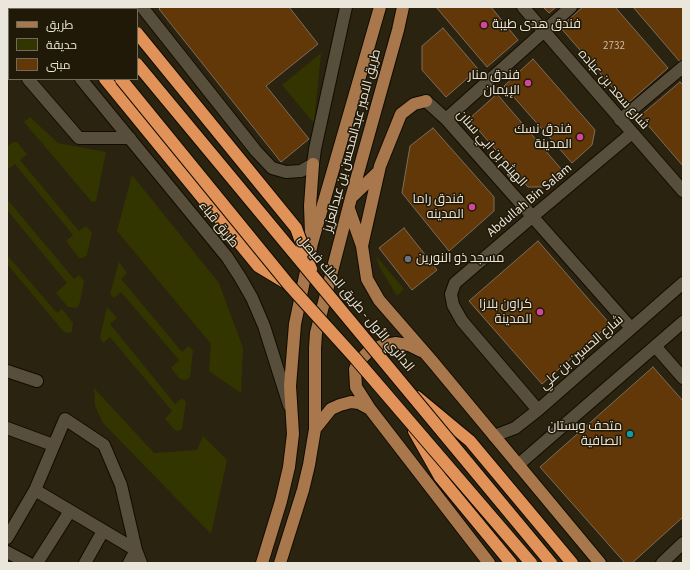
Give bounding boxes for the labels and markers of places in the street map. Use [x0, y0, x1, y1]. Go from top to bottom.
place label: فندق هدى طيبة [492, 17, 581, 33]
marker: فندق هدى طيبة [479, 20, 489, 30]
place label: فندق منار الإيمان [468, 68, 520, 99]
marker: فندق منار الإيمان [523, 78, 533, 88]
place label: فندق نسك المدينة [514, 122, 572, 153]
marker: فندق نسك المدينة [575, 132, 585, 142]
place label: فندق راما المدينه [412, 192, 464, 223]
marker: فندق راما المدينه [467, 202, 477, 212]
place label: مسجد ذو النورين [416, 251, 504, 267]
marker: مسجد ذو النورين [403, 254, 413, 264]
place label: كراون بلازا المدينة [479, 297, 532, 328]
marker: كراون بلازا المدينة [535, 307, 545, 317]
place label: متحف وبستان الصافية [548, 419, 622, 450]
marker: متحف وبستان الصافية [625, 429, 635, 439]

